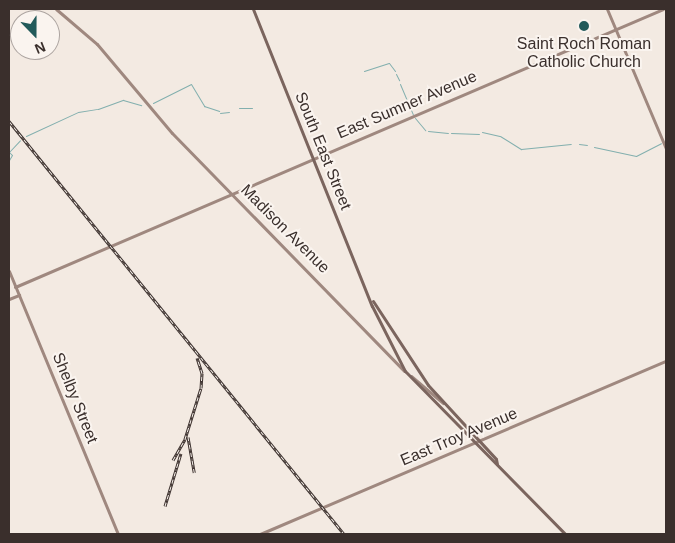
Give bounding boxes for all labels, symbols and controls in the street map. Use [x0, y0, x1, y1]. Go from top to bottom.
north arrow [10, 10, 60, 60]
marker: Saint Roch Roman Catholic Church [578, 20, 590, 32]
place label: Saint Roch Roman Catholic Church [517, 34, 651, 72]
text: N [33, 39, 48, 57]
street label: East Sumner Avenue [334, 67, 480, 143]
street label: South East Street [291, 89, 355, 213]
street label: Madison Avenue [236, 180, 334, 278]
street label: Shelby Street [48, 350, 102, 446]
street label: East Troy Avenue [397, 403, 521, 471]

